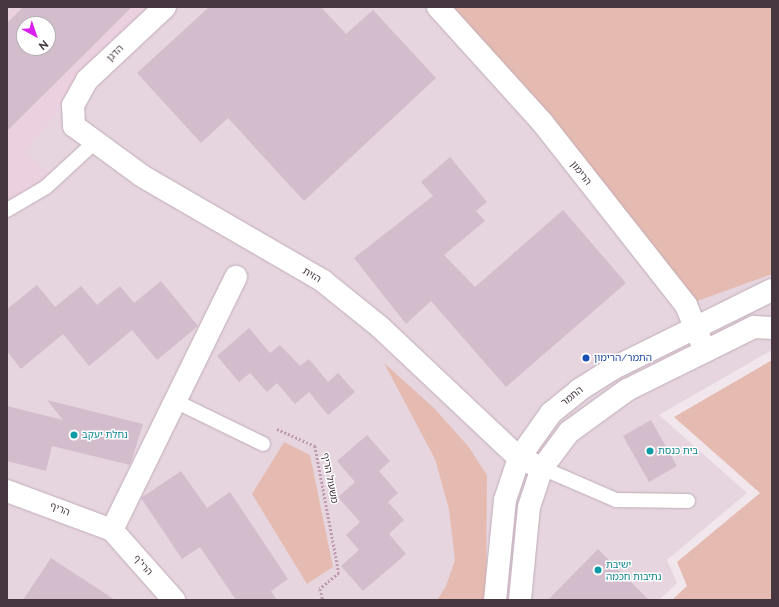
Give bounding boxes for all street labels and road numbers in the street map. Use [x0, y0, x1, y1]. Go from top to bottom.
street label: הדגן [104, 42, 126, 64]
street label: הרימון [568, 159, 594, 187]
street label: הזית [301, 265, 323, 285]
street label: התמר [559, 384, 585, 408]
street label: משעול הריף [319, 452, 341, 504]
street label: הריף [48, 500, 72, 518]
street label: הרי"ף [131, 552, 155, 578]

